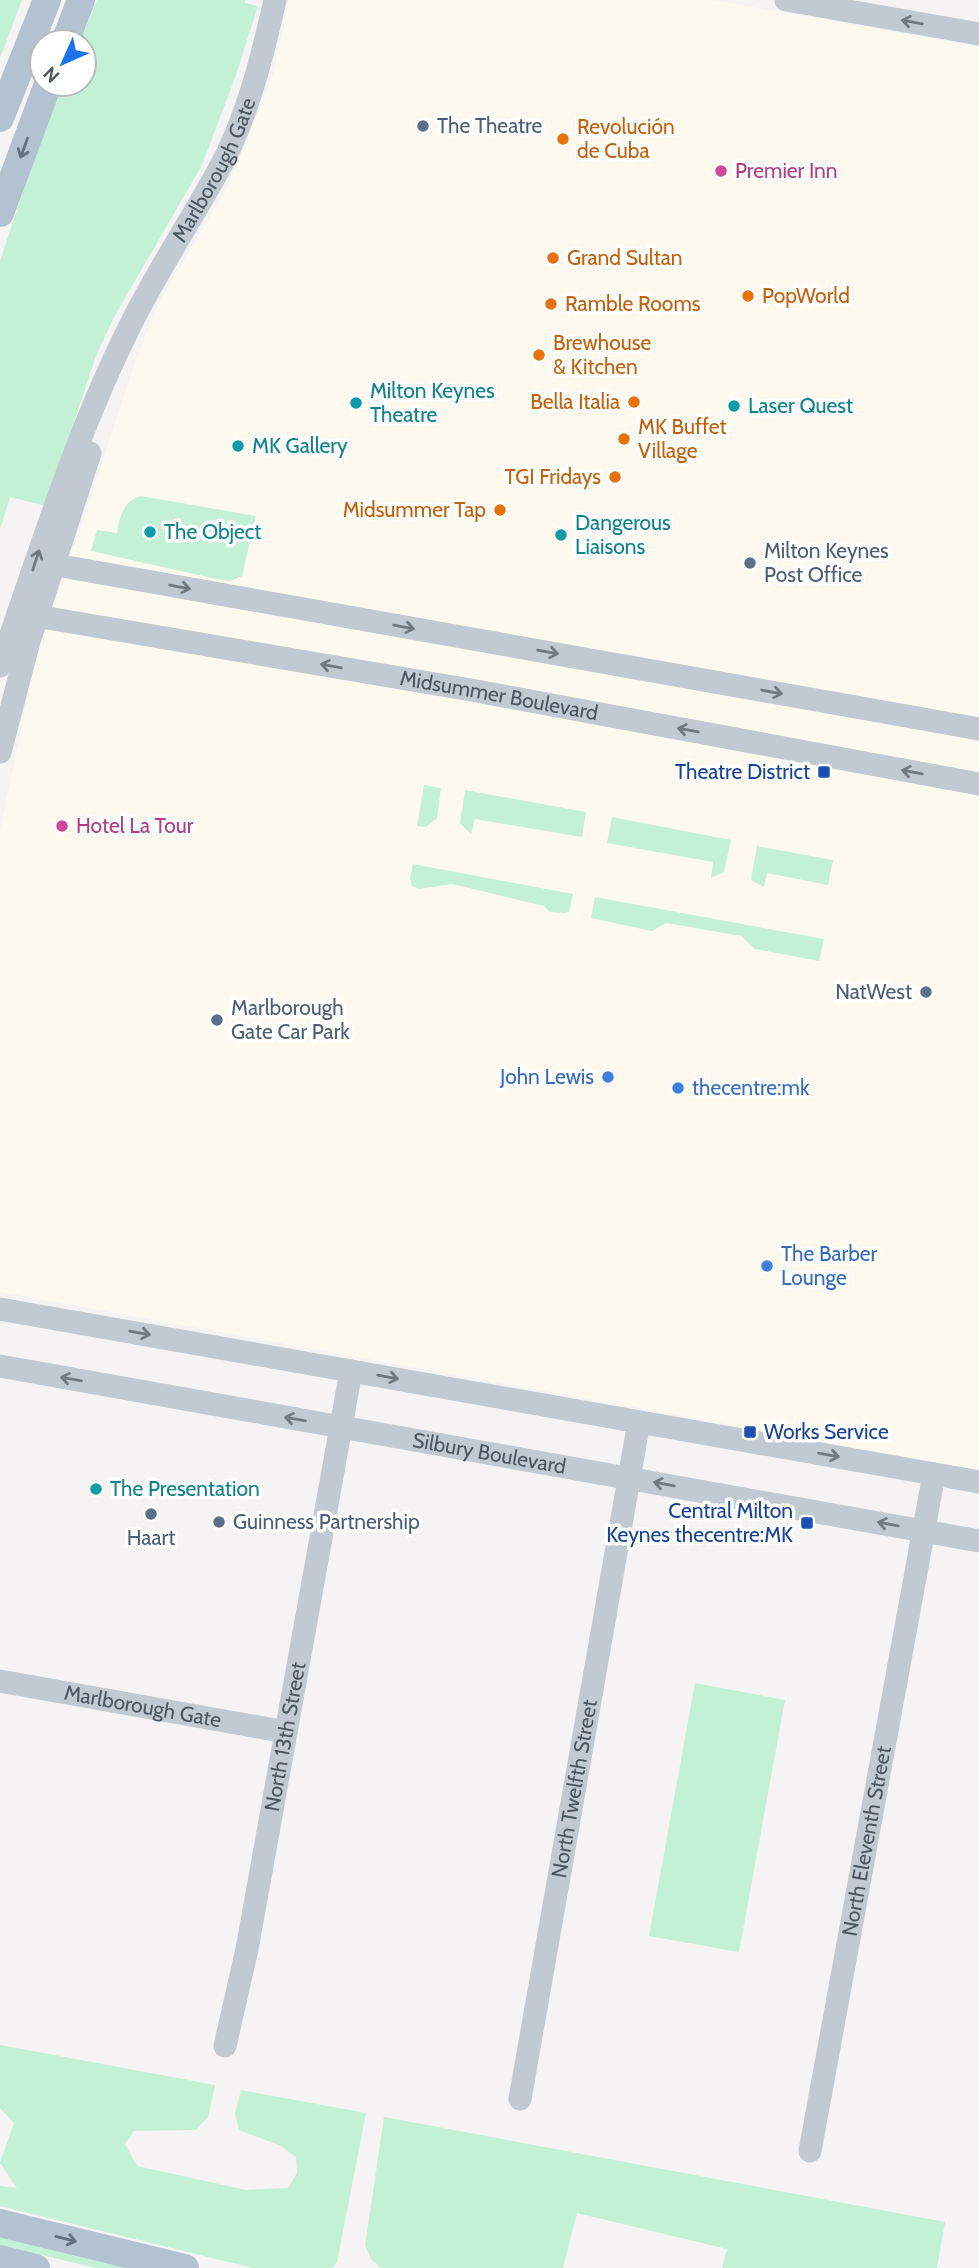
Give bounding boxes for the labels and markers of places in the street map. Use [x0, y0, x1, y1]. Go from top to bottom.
place label: The Theatre [437, 113, 542, 138]
place label: Revolución de Cuba [577, 114, 675, 163]
marker: The Theatre [415, 118, 431, 134]
marker: Revolución de Cuba [555, 131, 571, 147]
place label: Premier Inn [735, 158, 838, 183]
marker: Premier Inn [713, 163, 729, 179]
place label: Grand Sultan [567, 245, 683, 270]
marker: Grand Sultan [545, 250, 561, 266]
place label: PopWorld [762, 283, 850, 308]
marker: PopWorld [740, 288, 756, 304]
place label: Ramble Rooms [565, 291, 701, 316]
marker: Ramble Rooms [543, 296, 559, 312]
place label: Brewhouse & Kitchen [553, 330, 651, 379]
marker: Brewhouse & Kitchen [531, 347, 547, 363]
place label: Milton Keynes Theatre [370, 378, 495, 427]
place label: Bella Italia [530, 389, 620, 414]
place label: Laser Quest [748, 393, 853, 418]
marker: Bella Italia [626, 394, 642, 410]
marker: Milton Keynes Theatre [348, 395, 364, 411]
marker: Laser Quest [726, 398, 742, 414]
place label: MK Buffet Village [638, 414, 727, 463]
marker: MK Buffet Village [616, 431, 632, 447]
place label: MK Gallery [252, 433, 348, 458]
marker: MK Gallery [230, 438, 246, 454]
place label: TGI Fridays [504, 464, 601, 489]
marker: TGI Fridays [607, 469, 623, 485]
place label: Midsummer Tap [343, 497, 486, 522]
marker: Midsummer Tap [492, 502, 508, 518]
place label: Dangerous Liaisons [575, 510, 671, 559]
place label: The Object [164, 519, 261, 545]
marker: The Object [142, 524, 158, 540]
marker: Dangerous Liaisons [553, 527, 569, 543]
place label: Milton Keynes Post Office [764, 538, 889, 587]
marker: Milton Keynes Post Office [742, 555, 758, 571]
place label: Theatre District [675, 759, 810, 784]
marker: Theatre District [816, 764, 832, 780]
place label: Hotel La Tour [76, 813, 194, 838]
marker: Hotel La Tour [54, 818, 70, 834]
place label: NatWest [835, 979, 912, 1004]
marker: NatWest [918, 984, 934, 1000]
place label: Marlborough Gate Car Park [231, 995, 350, 1044]
marker: Marlborough Gate Car Park [209, 1012, 225, 1028]
place label: John Lewis [499, 1064, 594, 1089]
marker: John Lewis [600, 1069, 616, 1085]
place label: thecentre:mk [692, 1075, 810, 1100]
marker: thecentre:mk [670, 1080, 686, 1096]
place label: The Barber Lounge [781, 1241, 878, 1290]
marker: The Barber Lounge [759, 1258, 775, 1274]
place label: Works Service [764, 1419, 889, 1444]
marker: Works Service [742, 1424, 758, 1440]
place label: The Presentation [110, 1476, 260, 1501]
marker: The Presentation [88, 1481, 104, 1497]
place label: Central Milton Keynes thecentre:MK [606, 1498, 793, 1547]
marker: Haart [143, 1506, 159, 1522]
place label: Guinness Partnership [233, 1509, 420, 1534]
marker: Guinness Partnership [211, 1514, 227, 1530]
marker: Central Milton Keynes thecentre:MK [799, 1515, 815, 1531]
place label: Haart [127, 1525, 175, 1550]

